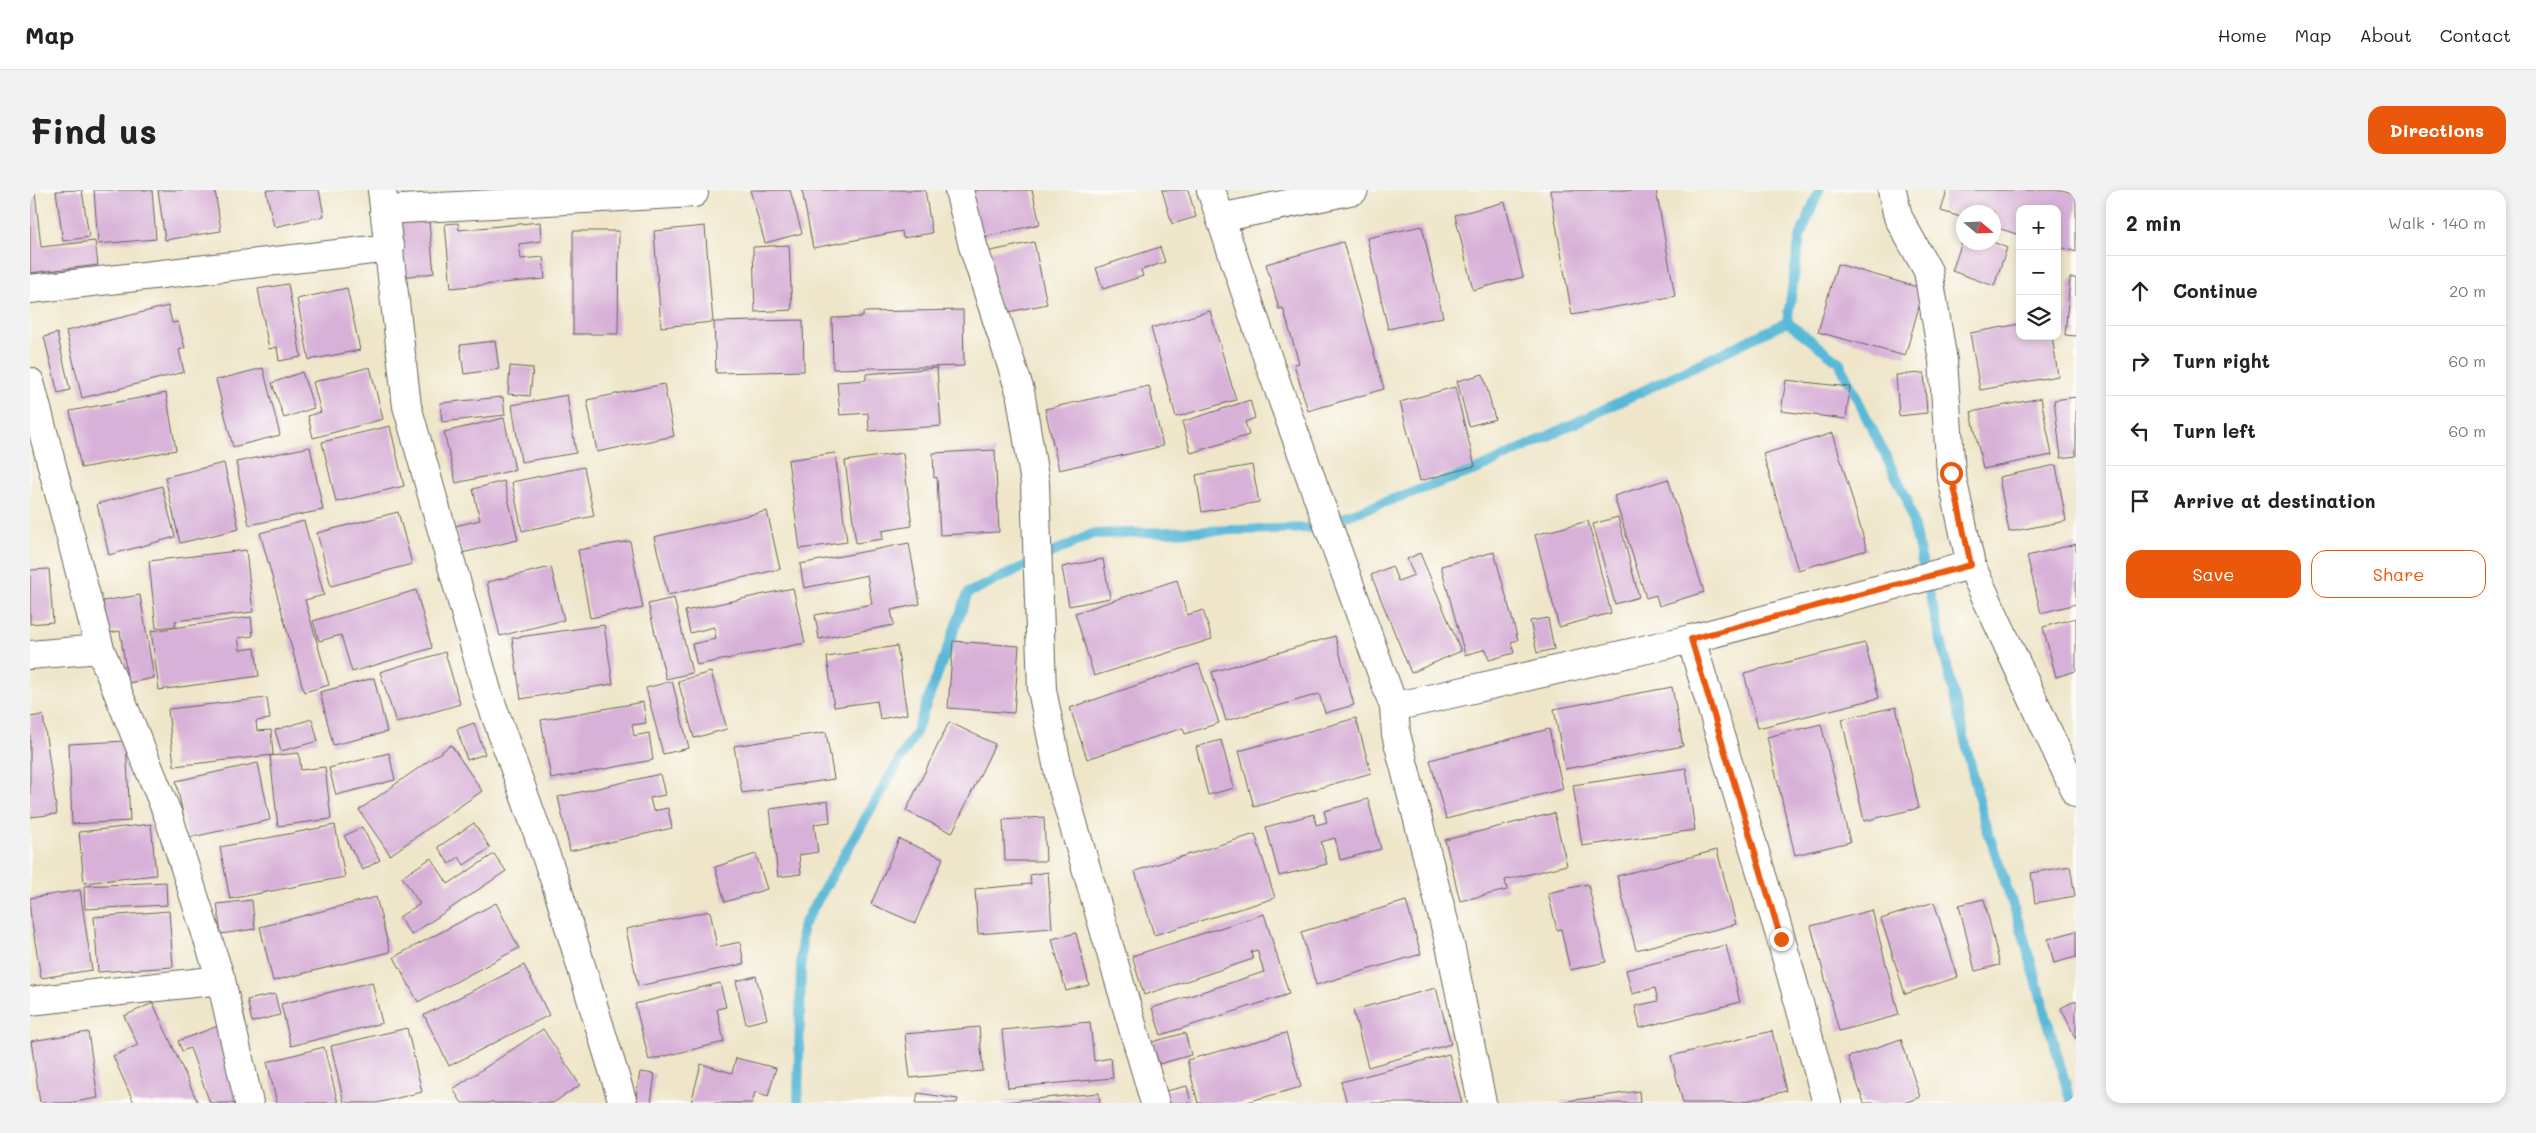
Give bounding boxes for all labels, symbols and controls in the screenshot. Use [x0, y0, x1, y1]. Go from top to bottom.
text: Map [25, 19, 74, 50]
text: Home [2218, 23, 2267, 47]
text: Map [2295, 23, 2331, 47]
text: About [2359, 23, 2412, 47]
text: Contact [2440, 23, 2511, 47]
button: Directions [2368, 106, 2506, 154]
text: Find us [30, 107, 157, 153]
north arrow [1956, 205, 2001, 250]
map controls [2016, 205, 2061, 340]
button: + [2016, 205, 2061, 250]
text: 2 min [2126, 209, 2181, 236]
text: Walk · 140 m [2388, 212, 2486, 233]
button: − [2016, 250, 2061, 295]
icon: ahead [2126, 277, 2154, 305]
text: Continue [2173, 278, 2258, 303]
text: 20 m [2449, 280, 2486, 301]
button: layers [2016, 295, 2061, 340]
icon: right [2126, 347, 2154, 375]
text: Turn right [2173, 348, 2270, 373]
text: 60 m [2449, 350, 2486, 371]
icon: left [2126, 417, 2154, 445]
text: Turn left [2173, 418, 2256, 443]
text: 60 m [2449, 420, 2486, 441]
route start [1940, 462, 1963, 485]
icon: arrive [2126, 487, 2154, 515]
text: Arrive at destination [2173, 488, 2376, 513]
button: Save [2126, 550, 2301, 598]
button: Share [2311, 550, 2486, 598]
route end [1770, 928, 1793, 951]

